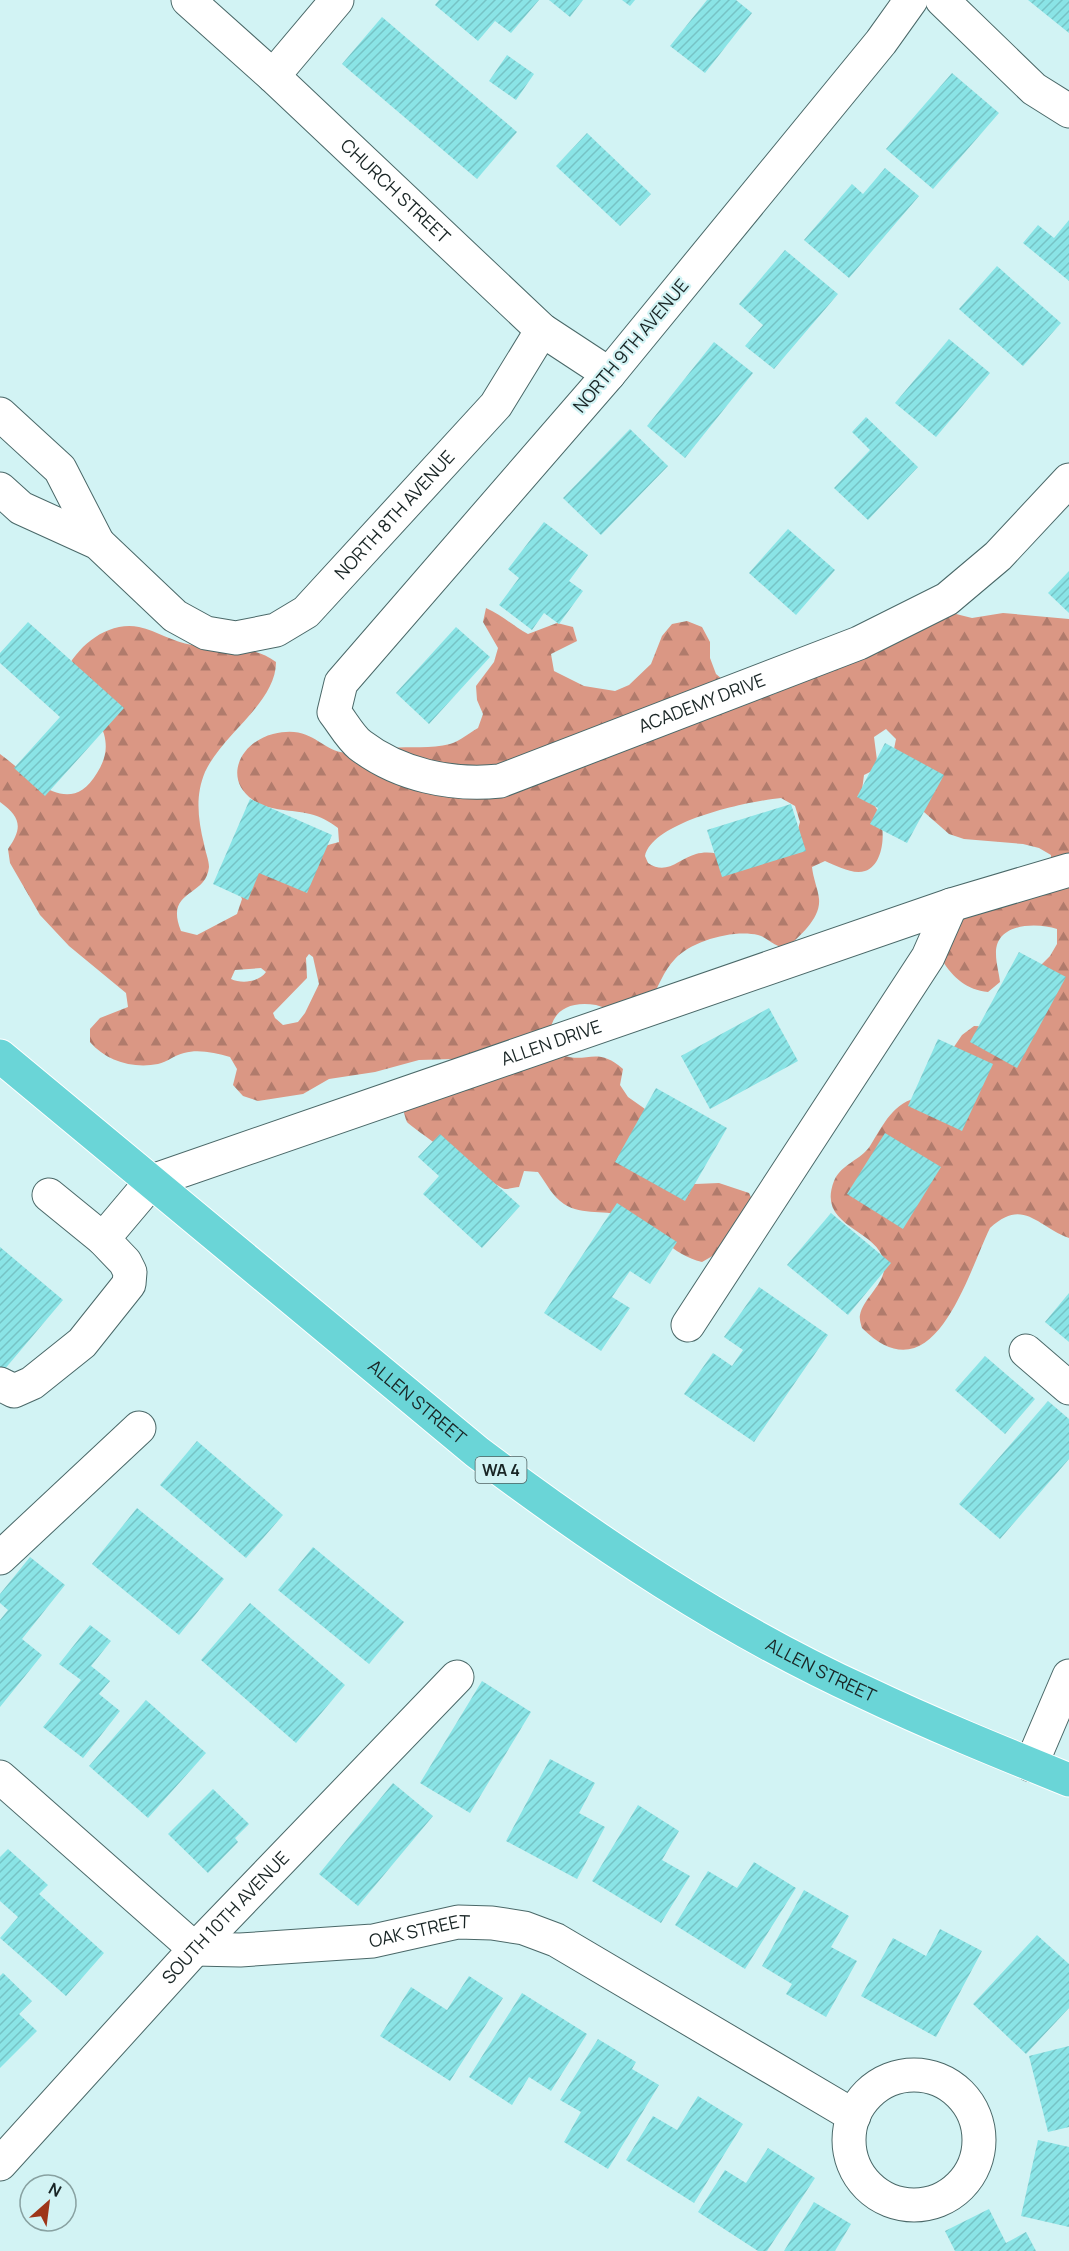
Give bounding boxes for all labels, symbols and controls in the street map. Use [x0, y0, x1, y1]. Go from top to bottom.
street label: CHURCH STREET [336, 133, 456, 248]
street label: NORTH 9TH AVENUE [567, 273, 693, 417]
street label: NORTH 8TH AVENUE [329, 445, 459, 584]
street label: ACADEMY DRIVE [635, 667, 768, 738]
street label: ALLEN DRIVE [497, 1014, 604, 1071]
street label: ALLEN STREET [364, 1354, 472, 1449]
road number: WA 4 [476, 1457, 526, 1483]
street label: ALLEN STREET [762, 1632, 881, 1707]
street label: SOUTH 10TH AVENUE [156, 1846, 294, 1989]
street label: OAK STREET [367, 1909, 470, 1953]
north arrow [18, 2173, 78, 2233]
text: N [45, 2177, 65, 2202]

